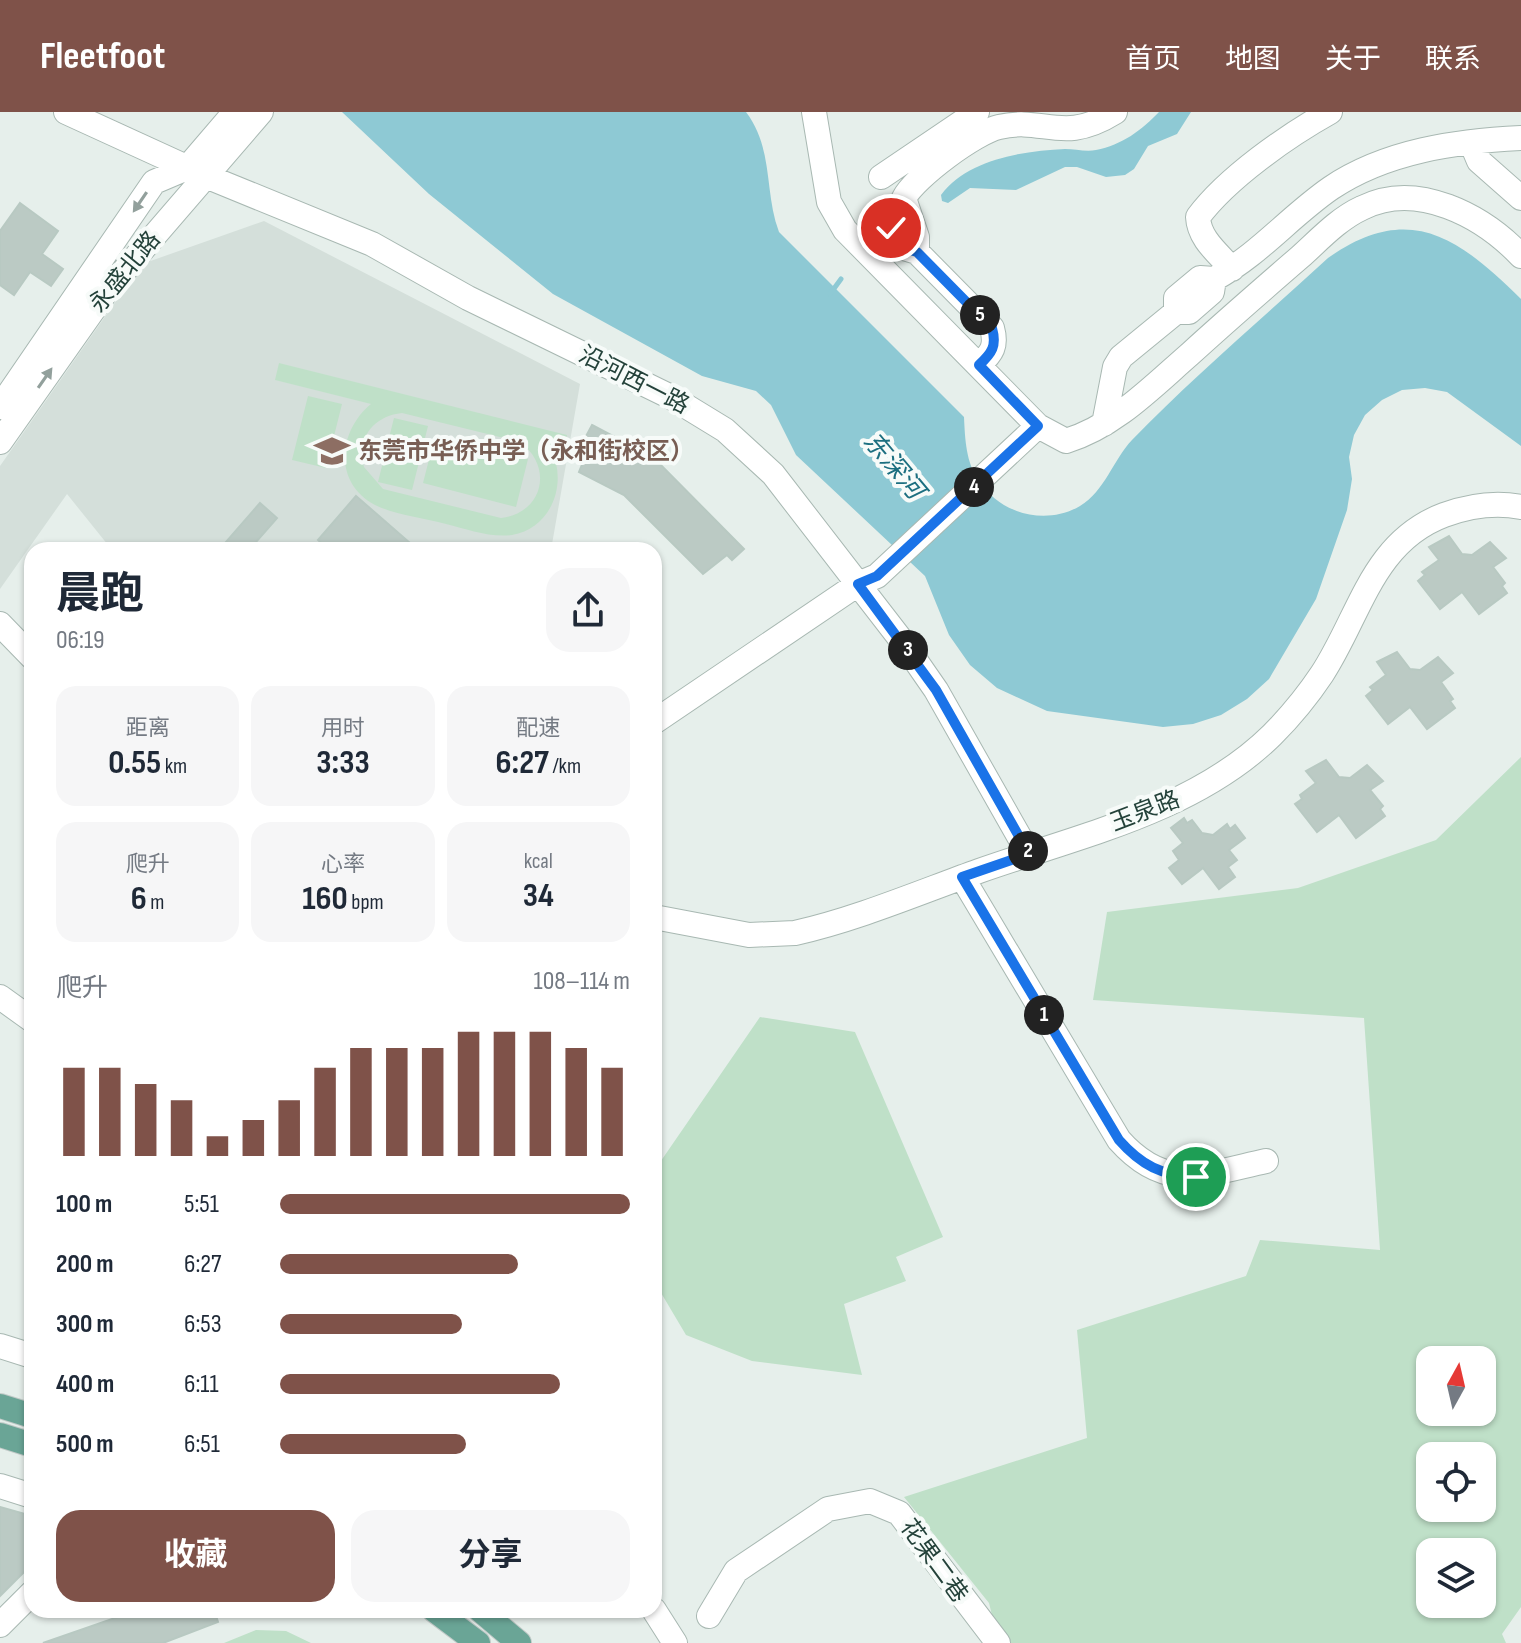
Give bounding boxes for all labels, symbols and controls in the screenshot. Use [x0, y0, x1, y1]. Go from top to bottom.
text: Fleetfoot [40, 34, 165, 79]
text: 首页 [1125, 43, 1181, 76]
text: 地图 [1225, 43, 1281, 76]
text: 关于 [1325, 43, 1381, 76]
text: 联系 [1425, 43, 1481, 76]
one-way arrow [133, 192, 148, 213]
pin [857, 194, 925, 262]
icon: check [869, 206, 913, 250]
street label: 永盛北路 [84, 226, 166, 318]
pin: 5 [960, 295, 1000, 335]
text: 5 [975, 301, 985, 328]
street label: 沿河西一路 [574, 340, 694, 420]
one-way arrow [37, 367, 52, 388]
water label: 东深河 [856, 426, 933, 510]
school or university icon: 东莞市华侨中学（永和街校区） [313, 432, 351, 470]
place label: 东莞市华侨中学（永和街校区） [358, 437, 694, 466]
pin: 4 [954, 467, 994, 507]
text: 4 [969, 473, 979, 500]
text: 晨跑 [56, 568, 144, 621]
button: share [546, 568, 630, 652]
text: 06:19 [56, 625, 105, 656]
pin: 3 [888, 630, 928, 670]
text: 3 [903, 636, 913, 663]
text: 距离 [126, 715, 170, 742]
text: 用时 [321, 715, 365, 742]
text: 配速 [516, 715, 560, 742]
text: 0.55 [108, 742, 161, 783]
text: 3:33 [316, 742, 370, 783]
text: 6:27 [496, 742, 549, 783]
text: km [161, 753, 187, 780]
text: /km [549, 753, 581, 780]
street label: 玉泉路 [1106, 785, 1184, 837]
pin: 2 [1008, 831, 1048, 871]
text: 2 [1023, 837, 1033, 864]
text: kcal [524, 848, 553, 875]
text: 爬升 [126, 851, 170, 878]
text: 心率 [321, 851, 365, 878]
text: 34 [523, 875, 554, 916]
text: 6 [131, 878, 147, 919]
text: 160 [302, 878, 348, 919]
text: m [147, 889, 164, 916]
text: bpm [348, 889, 384, 916]
text: 108–114 m [534, 966, 630, 997]
text: 爬升 [56, 973, 108, 1004]
pin: 1 [1024, 995, 1064, 1035]
text: 1 [1040, 1001, 1048, 1028]
pin [1162, 1143, 1230, 1211]
icon: arrive [1174, 1155, 1218, 1199]
text: 100 m [56, 1189, 112, 1220]
text: 5:51 [184, 1189, 219, 1220]
text: 200 m [56, 1249, 113, 1280]
text: 6:27 [184, 1249, 221, 1280]
text: 300 m [56, 1309, 114, 1340]
text: 6:53 [184, 1309, 222, 1340]
north arrow [1416, 1346, 1496, 1426]
map controls [1416, 1346, 1496, 1618]
text: 400 m [56, 1369, 114, 1400]
text: 6:11 [184, 1369, 219, 1400]
text: 500 m [56, 1429, 113, 1460]
text: 6:51 [184, 1429, 220, 1460]
button: locate [1416, 1442, 1496, 1522]
button: 收藏 [56, 1510, 335, 1602]
button: 分享 [351, 1510, 630, 1602]
street label: 花果二巷 [894, 1514, 974, 1608]
button: layers [1416, 1538, 1496, 1618]

